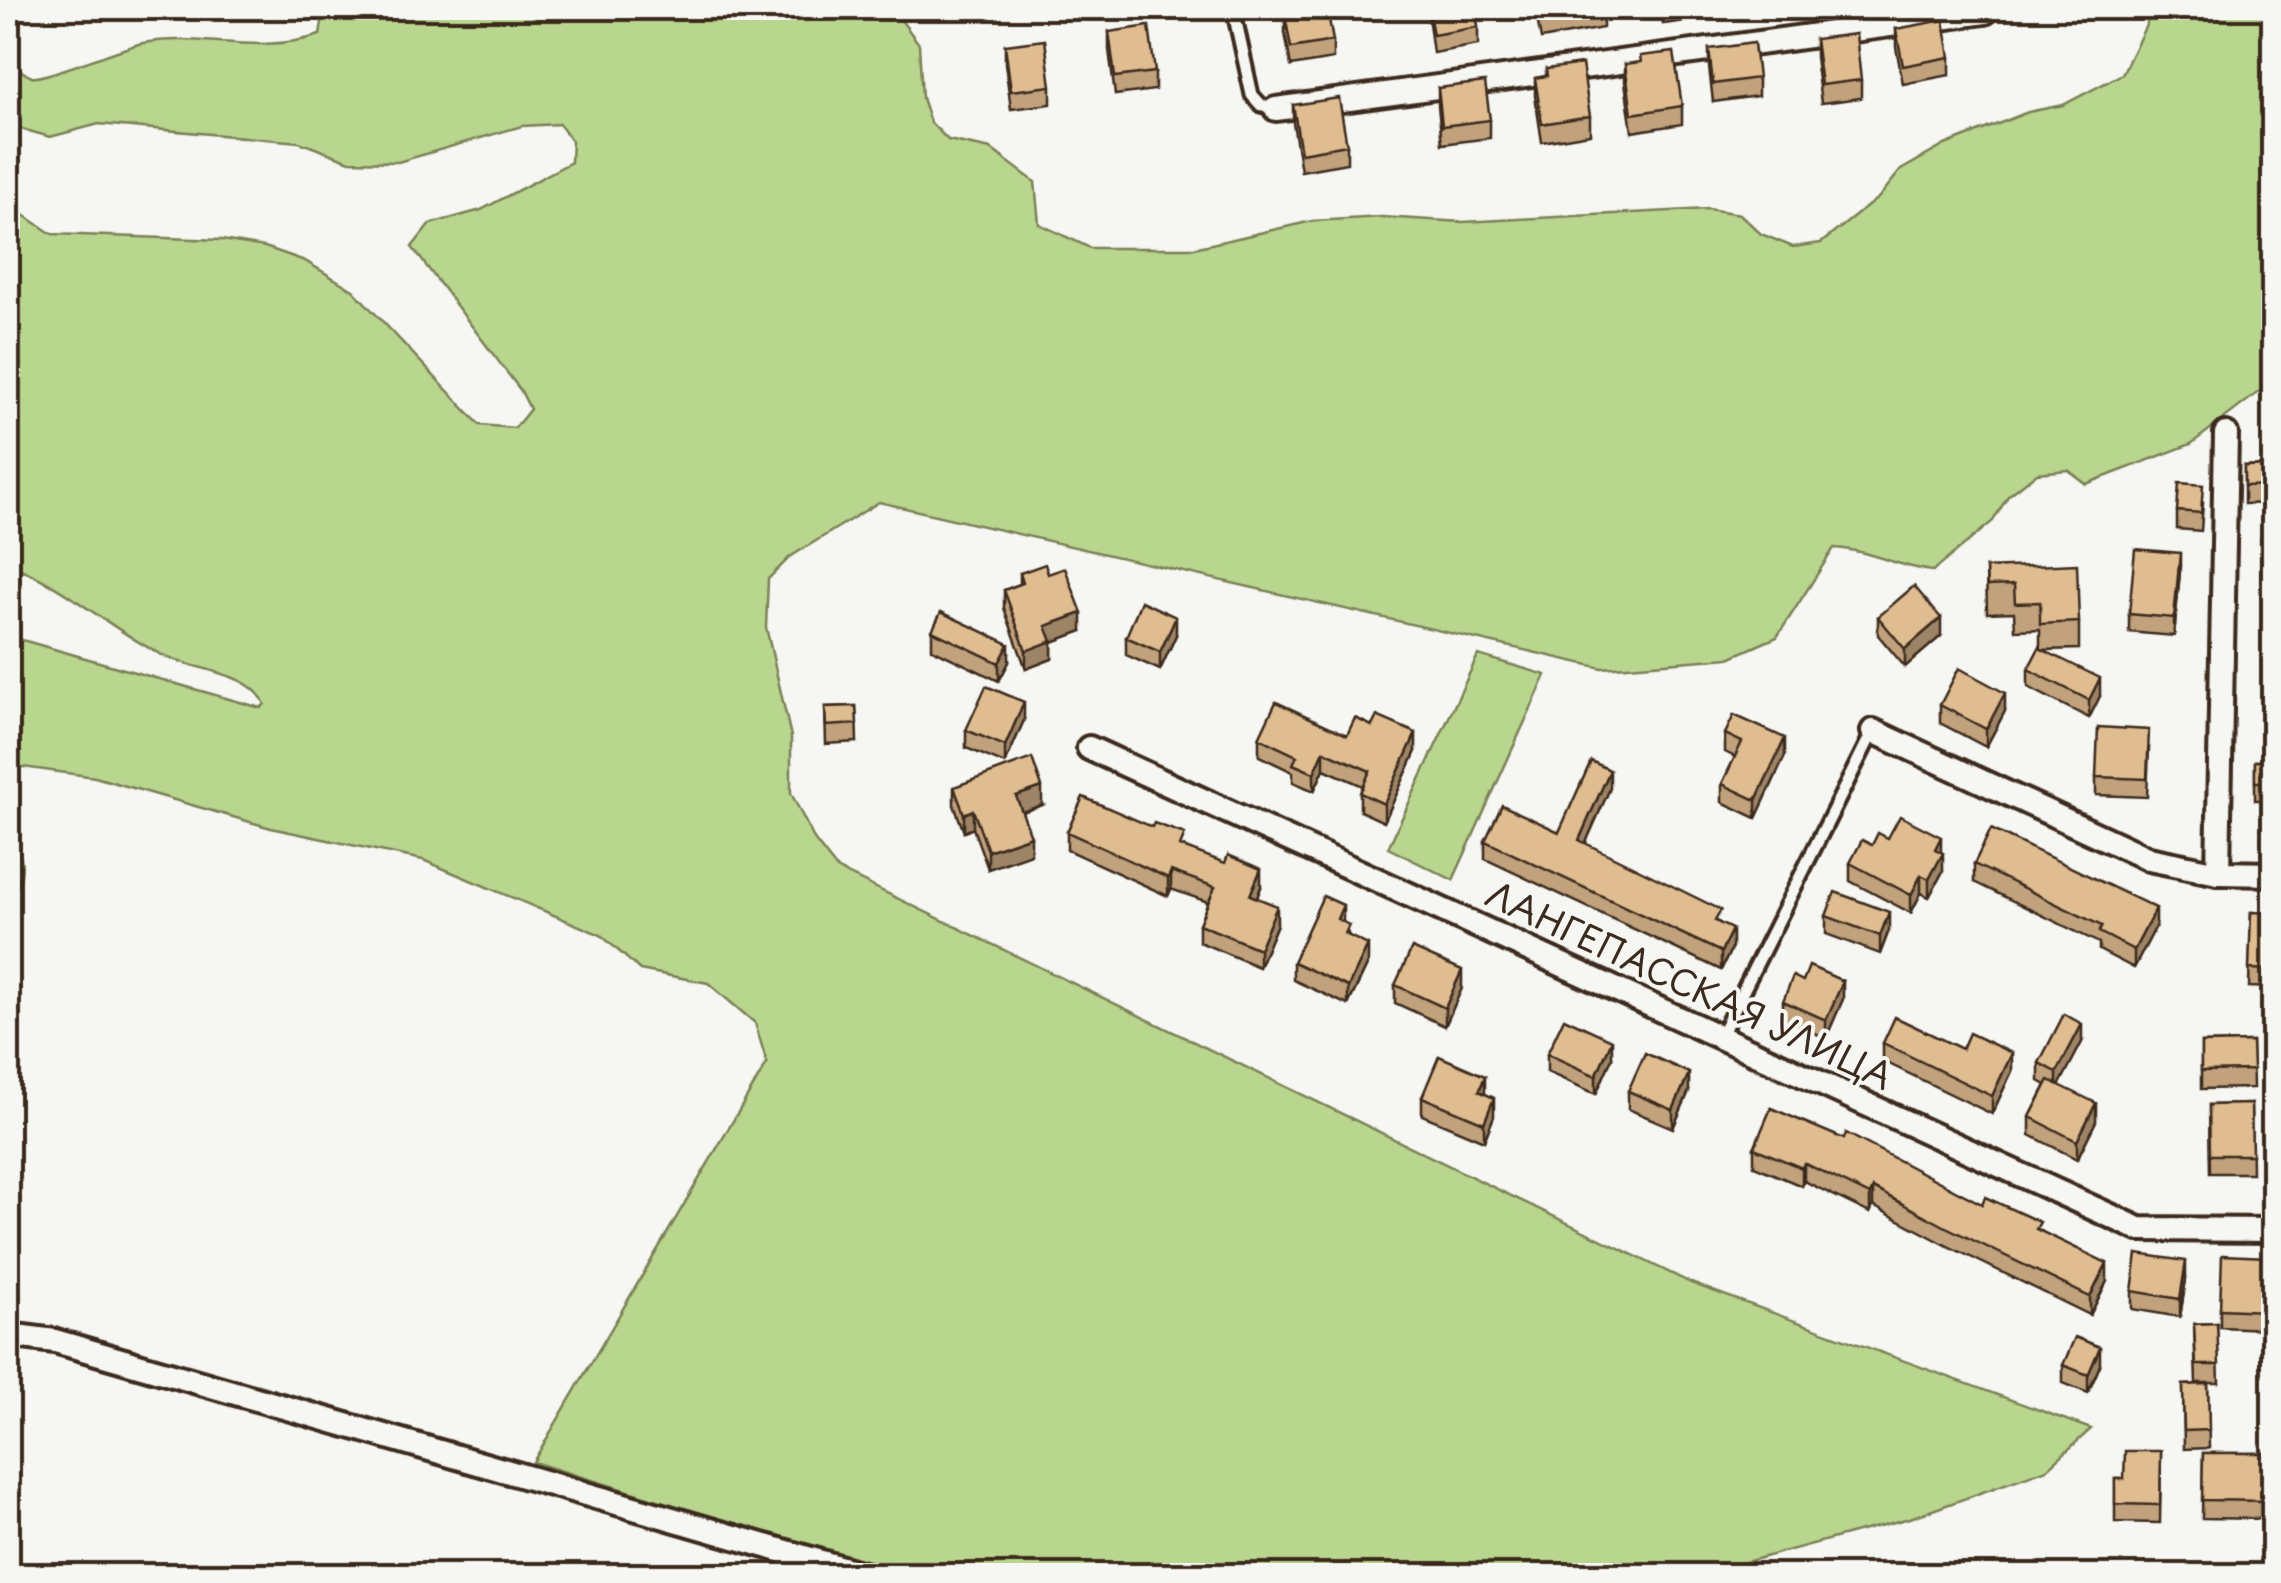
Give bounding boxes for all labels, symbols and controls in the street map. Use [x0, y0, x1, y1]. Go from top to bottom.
street label: ЛАНГЕПАССКАЯ УЛИЦА [1478, 866, 1902, 1101]

